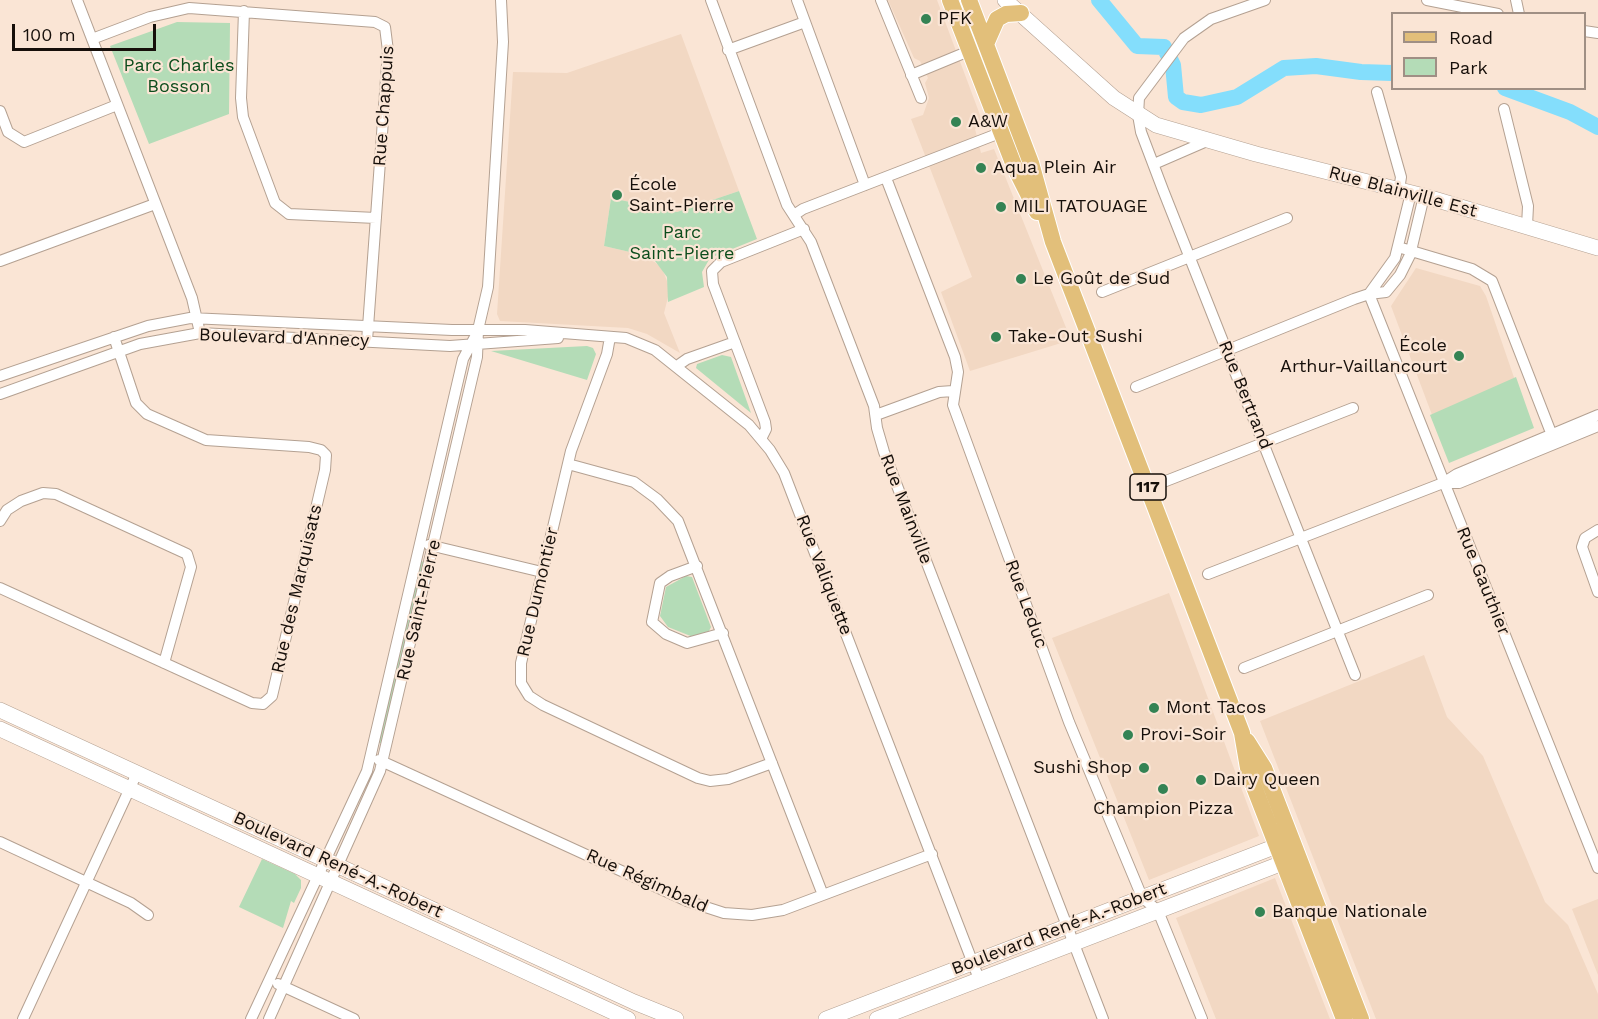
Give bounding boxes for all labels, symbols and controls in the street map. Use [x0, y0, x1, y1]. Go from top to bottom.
place label: PFK [938, 8, 972, 30]
scale bar [15, 12, 159, 50]
marker: PFK [919, 12, 933, 26]
legend [1391, 12, 1586, 90]
text: 100 m [23, 24, 76, 45]
text: Road [1449, 27, 1493, 48]
street label: Rue Chappuis [369, 45, 399, 167]
park label: Parc Charles Bosson [124, 55, 234, 98]
text: Park [1449, 57, 1488, 78]
place label: A&W [968, 111, 1008, 133]
marker: A&W [949, 115, 963, 129]
place label: Aqua Plein Air [993, 157, 1116, 179]
marker: Aqua Plein Air [974, 161, 988, 175]
street label: Rue Blainville Est [1326, 162, 1480, 222]
place label: École Saint-Pierre [629, 174, 734, 216]
marker: École Saint-Pierre [610, 188, 624, 202]
place label: MILI TATOUAGE [1013, 196, 1148, 218]
marker: MILI TATOUAGE [994, 200, 1008, 214]
park label: Parc Saint-Pierre [630, 222, 734, 264]
place label: Le Goût de Sud [1033, 268, 1170, 290]
marker: Le Goût de Sud [1014, 272, 1028, 286]
street label: Boulevard d'Annecy [199, 324, 369, 352]
place label: Take-Out Sushi [1008, 326, 1143, 348]
marker: Take-Out Sushi [989, 330, 1003, 344]
place label: École Arthur-Vaillancourt [1280, 335, 1447, 378]
street label: Rue Bertrand [1213, 337, 1277, 453]
marker: École Arthur-Vaillancourt [1452, 349, 1466, 363]
street label: Rue Mainville [875, 451, 937, 567]
road number: 117 [1130, 474, 1166, 500]
street label: Rue des Marquisats [267, 502, 327, 676]
street label: Rue Valiquette [791, 512, 857, 638]
street label: Rue Gauthier [1451, 524, 1515, 638]
street label: Rue Dumontier [513, 525, 563, 659]
street label: Rue Saint-Pierre [392, 537, 446, 683]
street label: Rue Leduc [1000, 557, 1052, 651]
place label: Mont Tacos [1166, 697, 1266, 719]
marker: Mont Tacos [1147, 701, 1161, 715]
place label: Provi-Soir [1140, 724, 1226, 746]
marker: Provi-Soir [1121, 728, 1135, 742]
place label: Sushi Shop [1033, 757, 1132, 779]
marker: Sushi Shop [1137, 761, 1151, 775]
place label: Dairy Queen [1213, 769, 1320, 791]
marker: Dairy Queen [1194, 773, 1208, 787]
marker: Champion Pizza [1156, 782, 1170, 796]
place label: Champion Pizza [1093, 798, 1233, 820]
street label: Boulevard René-A.-Robert [230, 807, 446, 923]
street label: Rue Régimbald [583, 844, 711, 918]
street label: Boulevard René-A.-Robert [949, 878, 1169, 980]
place label: Banque Nationale [1272, 901, 1427, 923]
marker: Banque Nationale [1253, 905, 1267, 919]

